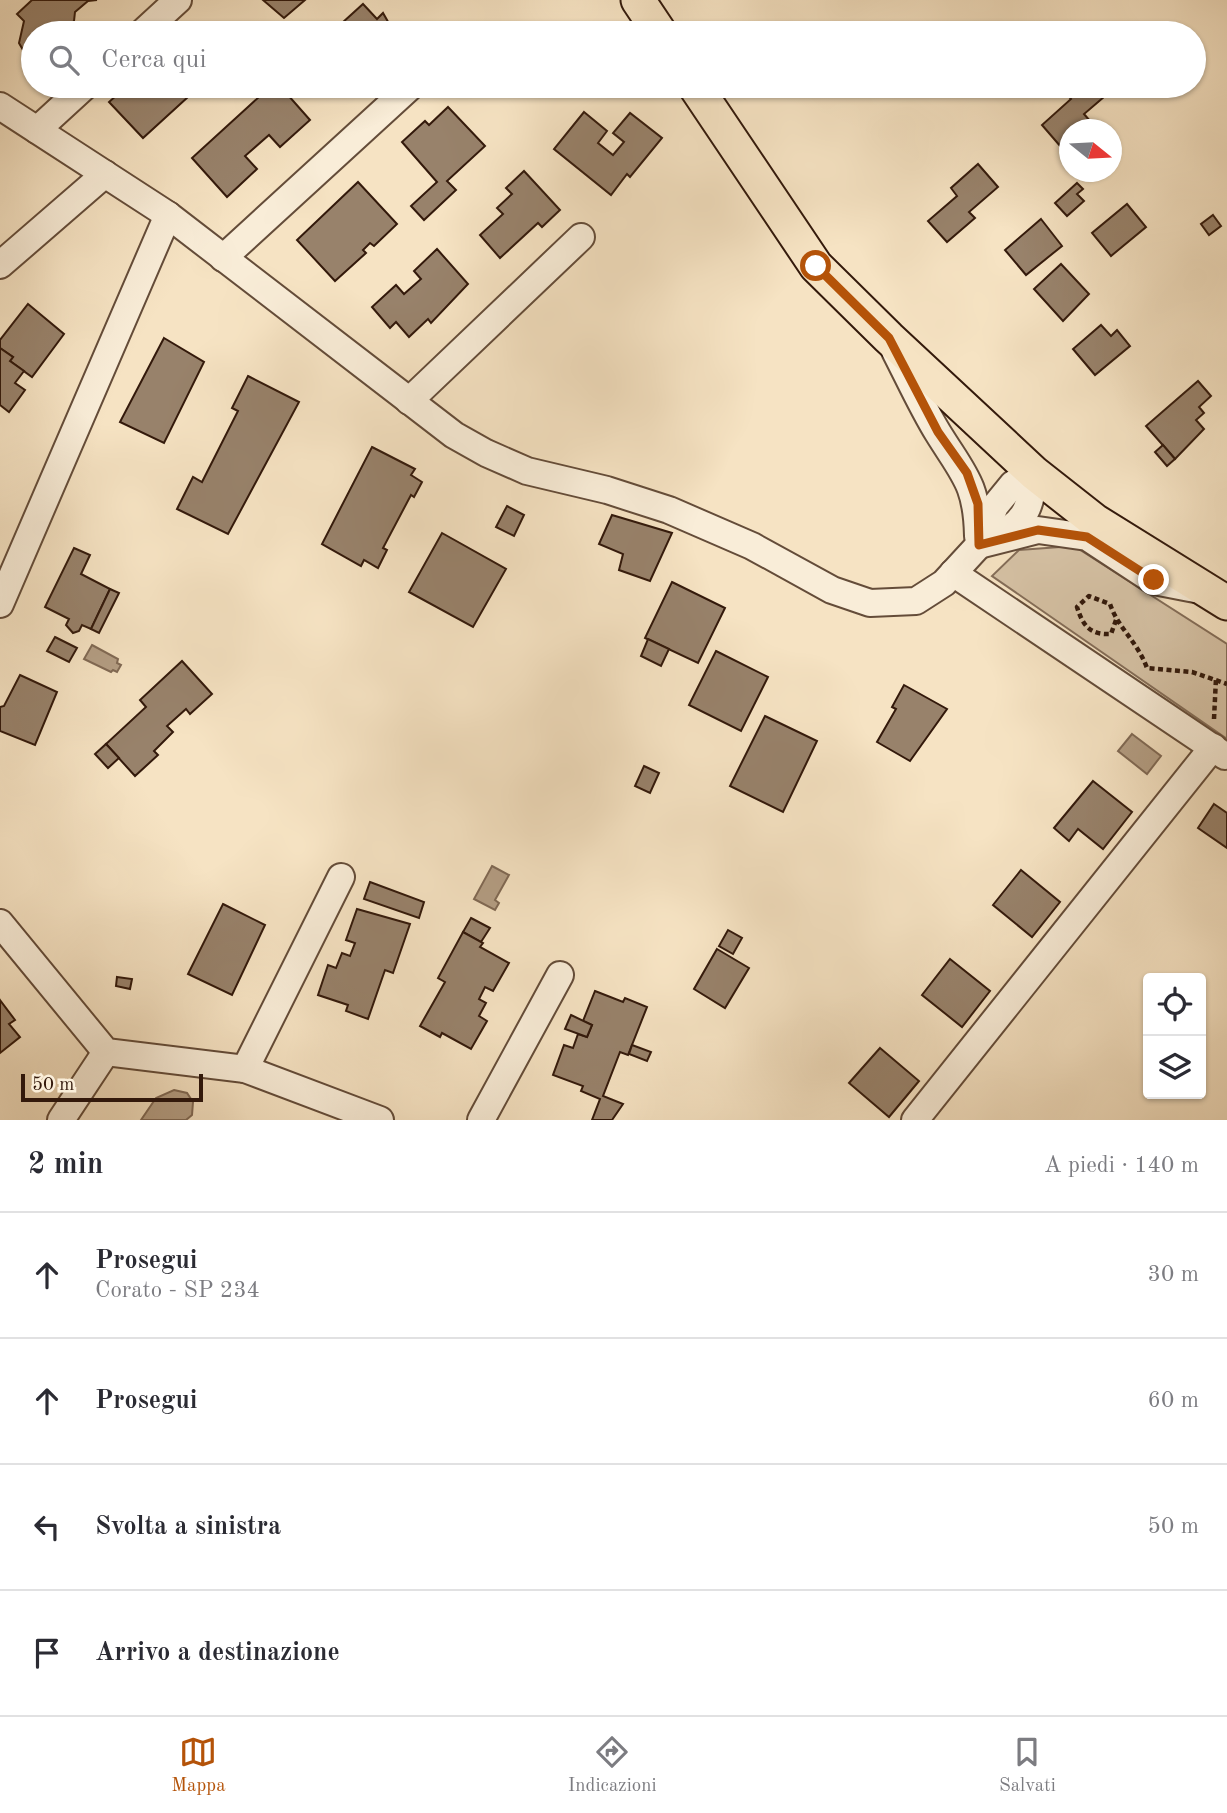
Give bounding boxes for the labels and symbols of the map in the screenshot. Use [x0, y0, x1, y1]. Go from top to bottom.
north arrow [1059, 119, 1122, 182]
route start [800, 250, 831, 281]
route end [1138, 564, 1169, 595]
scale bar [21, 1071, 203, 1103]

